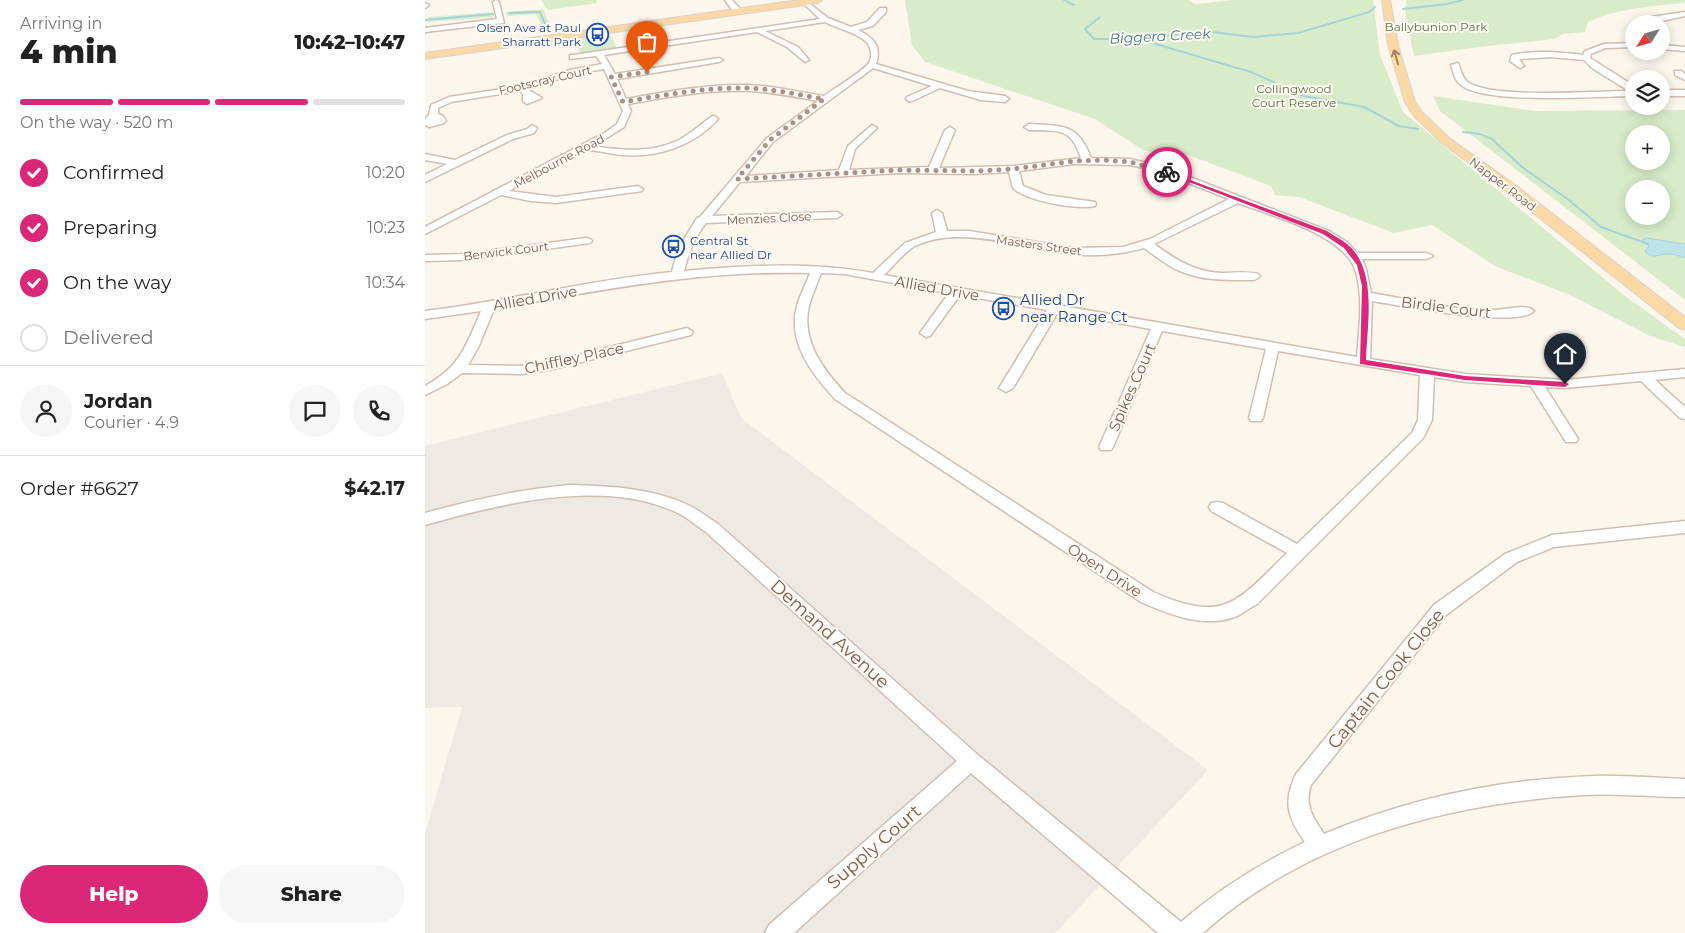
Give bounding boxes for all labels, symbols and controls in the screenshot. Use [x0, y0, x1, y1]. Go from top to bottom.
text: Arriving in [20, 14, 102, 33]
north arrow [1625, 15, 1670, 60]
map controls [1625, 15, 1670, 225]
park label: Ballybunion Park [1385, 19, 1488, 34]
place label: Olsen Ave at Paul Sharratt Park [476, 20, 582, 49]
pin [626, 21, 668, 72]
bus stop icon: Olsen Ave at Paul Sharratt Park [585, 22, 609, 46]
water label: Biggera Creek [1109, 24, 1212, 48]
icon: bag [633, 28, 661, 56]
text: 10:42–10:47 [295, 31, 405, 54]
text: 4 min [20, 32, 117, 71]
one-way arrow [1391, 50, 1401, 66]
street label: Footscray Court [497, 62, 593, 98]
button: layers [1625, 70, 1670, 115]
park label: Collingwood Court Reserve [1252, 81, 1336, 110]
text: On the way · 520 m [20, 113, 173, 132]
button: + [1625, 125, 1670, 170]
street label: Melbourne Road [511, 131, 607, 191]
courier [1142, 147, 1192, 197]
street label: Napper Road [1467, 154, 1539, 214]
icon: bike [1153, 158, 1181, 186]
icon: check [20, 159, 48, 187]
text: Confirmed [63, 161, 164, 184]
text: 10:20 [366, 163, 405, 182]
button: − [1625, 180, 1670, 225]
street label: Menzies Close [726, 208, 812, 228]
icon: check [20, 214, 48, 242]
text: Preparing [63, 216, 158, 239]
text: 10:23 [367, 218, 405, 237]
street label: Masters Street [995, 232, 1083, 258]
place label: Central St near Allied Dr [690, 233, 772, 262]
bus stop icon: Central St near Allied Dr [662, 235, 686, 259]
street label: Berwick Court [463, 238, 550, 264]
icon: check [20, 269, 48, 297]
text: On the way [63, 271, 171, 294]
street label: Allied Drive [893, 271, 981, 305]
text: 10:34 [366, 273, 405, 292]
street label: Allied Drive [491, 281, 579, 315]
place label: Allied Dr near Range Ct [1020, 290, 1128, 326]
street label: Birdie Court [1400, 292, 1492, 322]
bus stop icon: Allied Dr near Range Ct [992, 296, 1016, 320]
text: Delivered [63, 326, 154, 349]
pin [1544, 333, 1586, 384]
street label: Chiffley Place [523, 338, 625, 378]
street label: Spikes Court [1104, 340, 1160, 434]
icon: home [1551, 340, 1579, 368]
button: person [20, 385, 72, 437]
button: chat [289, 385, 341, 437]
button: phone [353, 385, 405, 437]
text: Jordan [84, 390, 153, 413]
text: Courier · 4.9 [84, 413, 179, 432]
text: Order #6627 [20, 477, 139, 500]
text: $42.17 [344, 477, 405, 500]
street label: Open Drive [1064, 539, 1146, 601]
street label: Demand Avenue [766, 575, 894, 693]
street label: Captain Cook Close [1323, 604, 1449, 753]
street label: Supply Court [823, 800, 925, 894]
button: Help [20, 865, 208, 923]
button: Share [218, 865, 405, 923]

